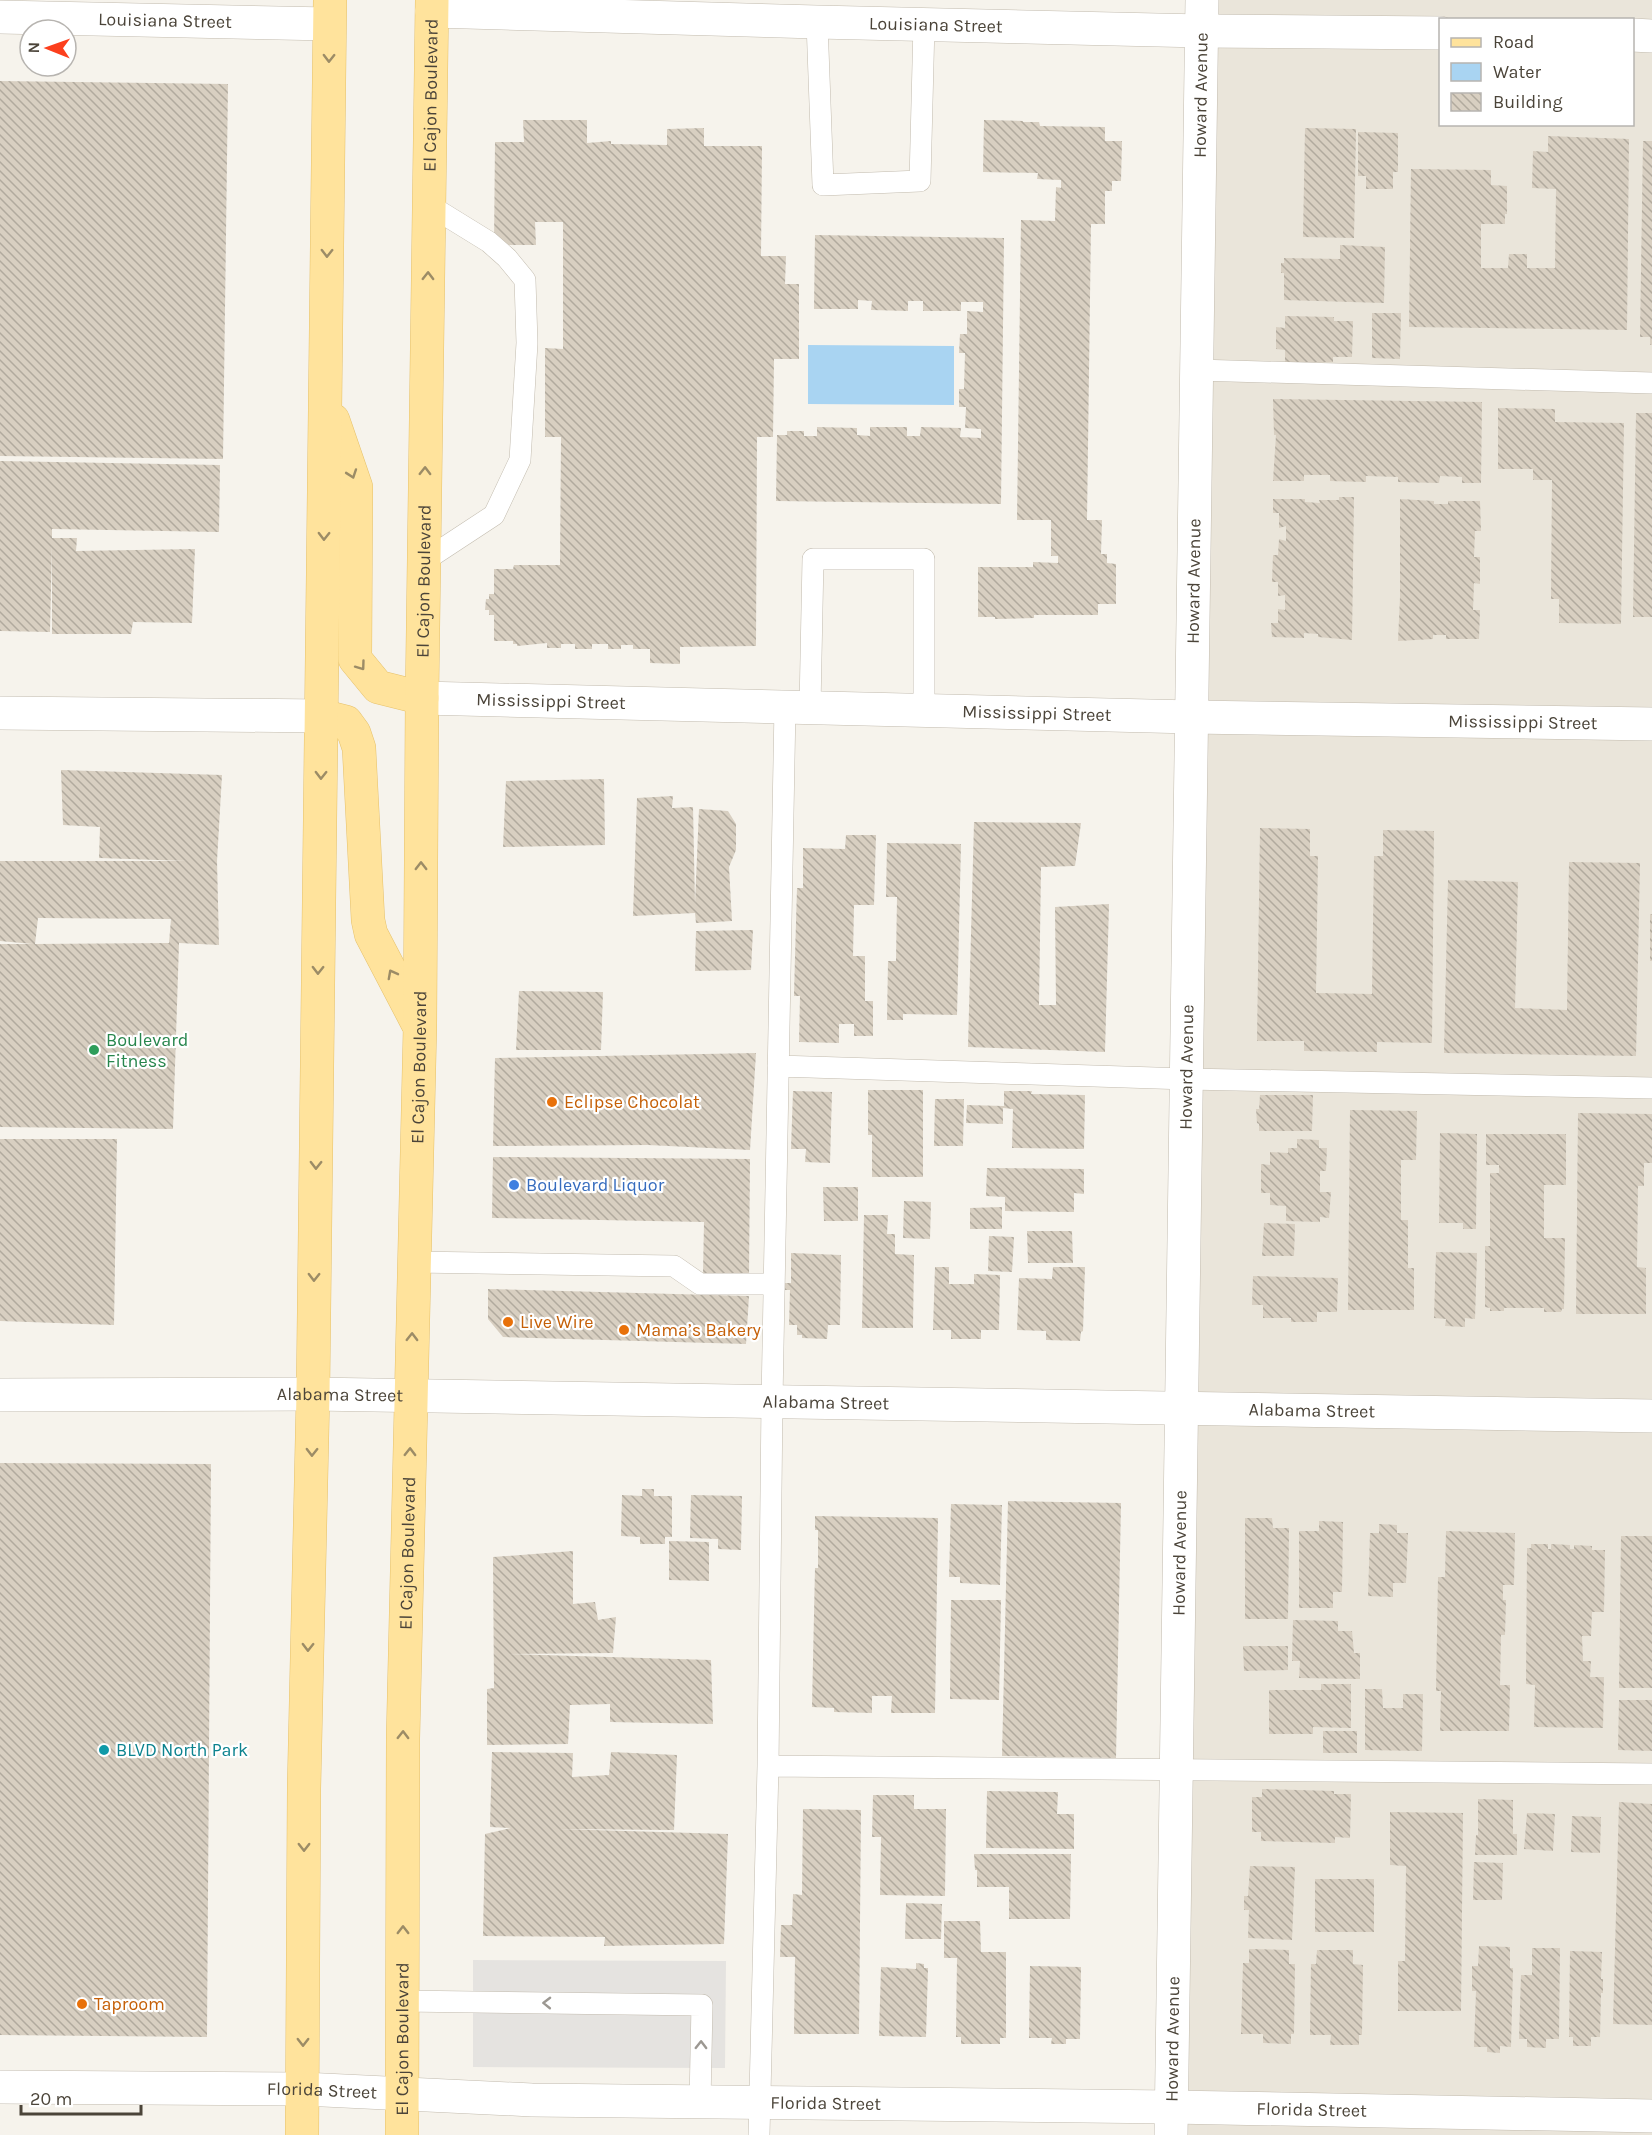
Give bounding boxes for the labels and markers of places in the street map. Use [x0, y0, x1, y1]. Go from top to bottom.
place label: Boulevard Fitness [106, 1029, 188, 1072]
marker: Boulevard Fitness [87, 1043, 101, 1057]
place label: Eclipse Chocolat [564, 1091, 700, 1113]
marker: Eclipse Chocolat [545, 1095, 559, 1109]
place label: Boulevard Liquor [526, 1174, 665, 1196]
marker: Boulevard Liquor [507, 1178, 521, 1192]
place label: Live Wire [520, 1311, 594, 1333]
marker: Live Wire [501, 1315, 515, 1329]
place label: Mama’s Bakery [636, 1319, 761, 1341]
marker: Mama’s Bakery [617, 1323, 631, 1337]
place label: BLVD North Park [116, 1739, 248, 1761]
marker: BLVD North Park [97, 1743, 111, 1757]
place label: Taproom [94, 1993, 165, 2015]
marker: Taproom [75, 1997, 89, 2011]

